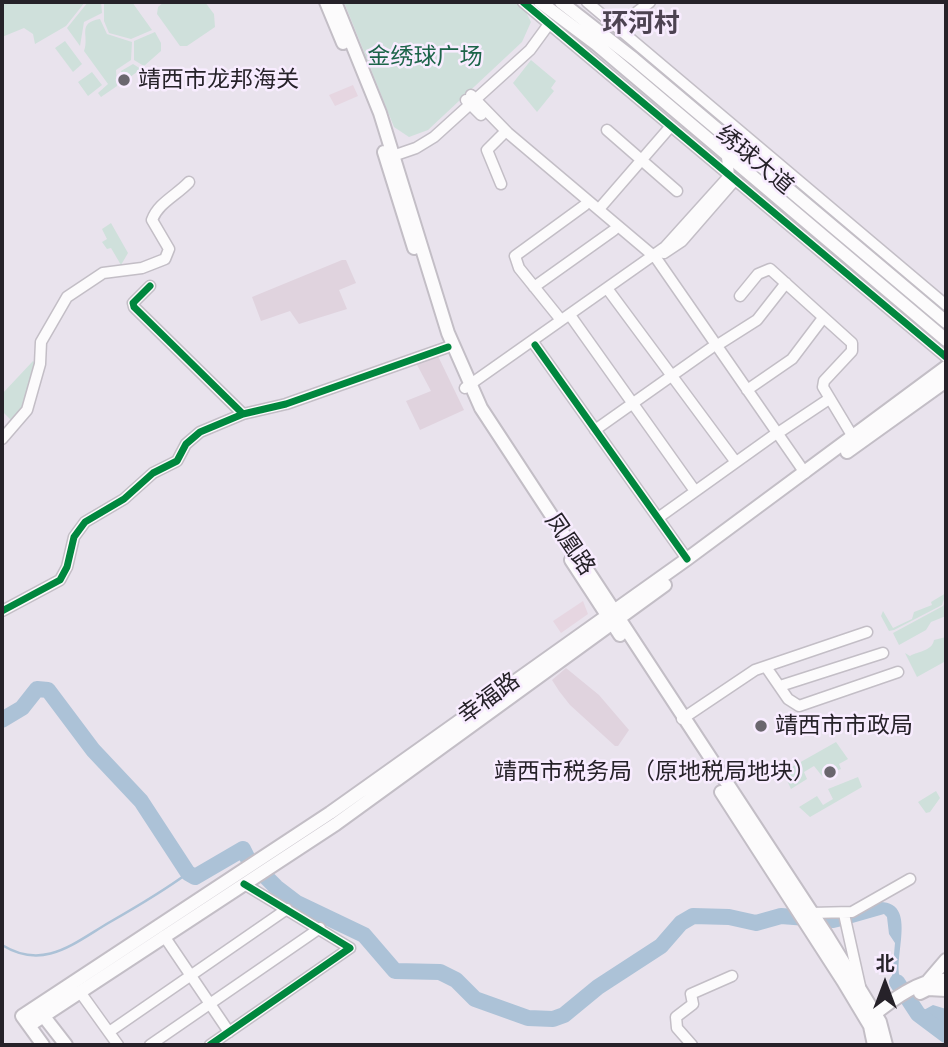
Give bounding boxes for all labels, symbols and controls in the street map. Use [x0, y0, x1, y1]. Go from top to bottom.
district label: 环河村 [602, 8, 680, 40]
park label: 金绣球广场 [368, 43, 482, 71]
place label: 靖西市龙邦海关 [138, 66, 299, 94]
marker: 靖西市龙邦海关 [116, 72, 132, 88]
street label: 绣球大道 [711, 120, 799, 200]
street label: 凤凰路 [539, 508, 601, 580]
street label: 幸福路 [453, 667, 525, 729]
place label: 靖西市市政局 [775, 712, 913, 740]
marker: 靖西市市政局 [753, 718, 769, 734]
place label: 靖西市税务局（原地税局地块） [494, 758, 816, 786]
marker: 靖西市税务局（原地税局地块） [822, 764, 838, 780]
north arrow [850, 949, 920, 1019]
text: 北 [875, 951, 895, 974]

